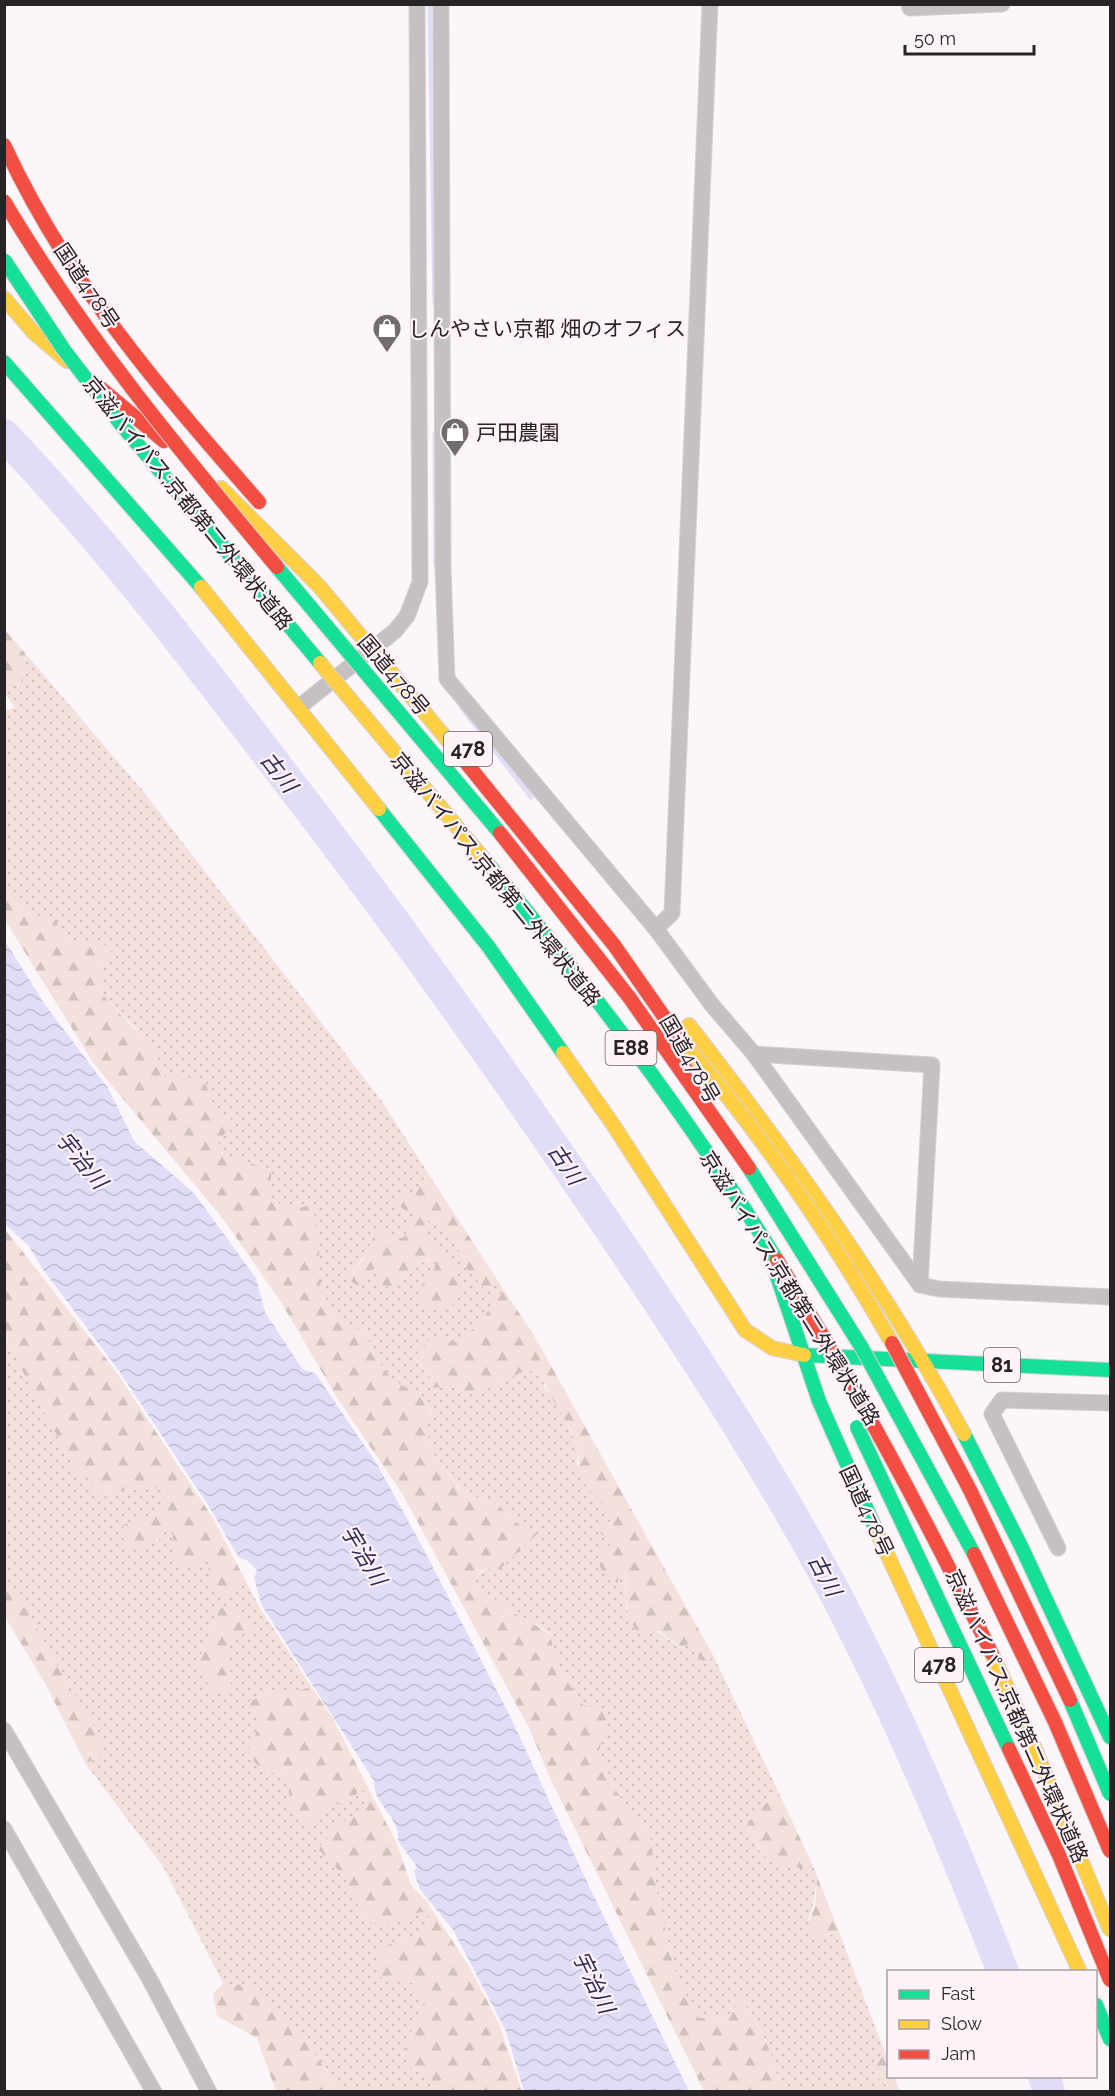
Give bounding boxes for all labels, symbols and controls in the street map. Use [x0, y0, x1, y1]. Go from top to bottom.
scale bar [905, 18, 1034, 56]
text: 50 m [914, 28, 956, 49]
street label: 国道478号 [49, 238, 125, 334]
shop icon: しんやさい京都 畑のオフィス [371, 312, 403, 354]
place label: しんやさい京都 畑のオフィス [408, 316, 686, 341]
street label: 京滋バイパス;京都第二外環状道路 [78, 371, 298, 635]
shop icon: 戸田農園 [439, 416, 471, 458]
place label: 戸田農園 [476, 420, 560, 445]
street label: 国道478号 [353, 629, 435, 721]
road number: 478 [444, 732, 492, 766]
water label: 古川 [255, 747, 304, 799]
street label: 京滋バイパス;京都第二外環状道路 [386, 747, 606, 1011]
street label: 国道478号 [655, 1010, 725, 1108]
road number: E88 [606, 1031, 656, 1065]
water label: 宇治川 [51, 1126, 114, 1195]
water label: 古川 [543, 1138, 590, 1191]
street label: 京滋バイパス;京都第二外環状道路 [695, 1146, 885, 1430]
road number: 81 [984, 1348, 1020, 1382]
street label: 国道478号 [835, 1461, 899, 1561]
water label: 宇治川 [336, 1520, 393, 1592]
water label: 古川 [803, 1549, 848, 1602]
street label: 京滋バイパス;京都第二外環状道路 [941, 1565, 1093, 1867]
road number: 478 [915, 1648, 963, 1682]
water label: 宇治川 [568, 1947, 621, 2019]
legend [887, 1970, 1097, 2078]
text: Fast [941, 1983, 975, 2004]
text: Slow [941, 2013, 982, 2034]
text: Jam [941, 2043, 976, 2064]

